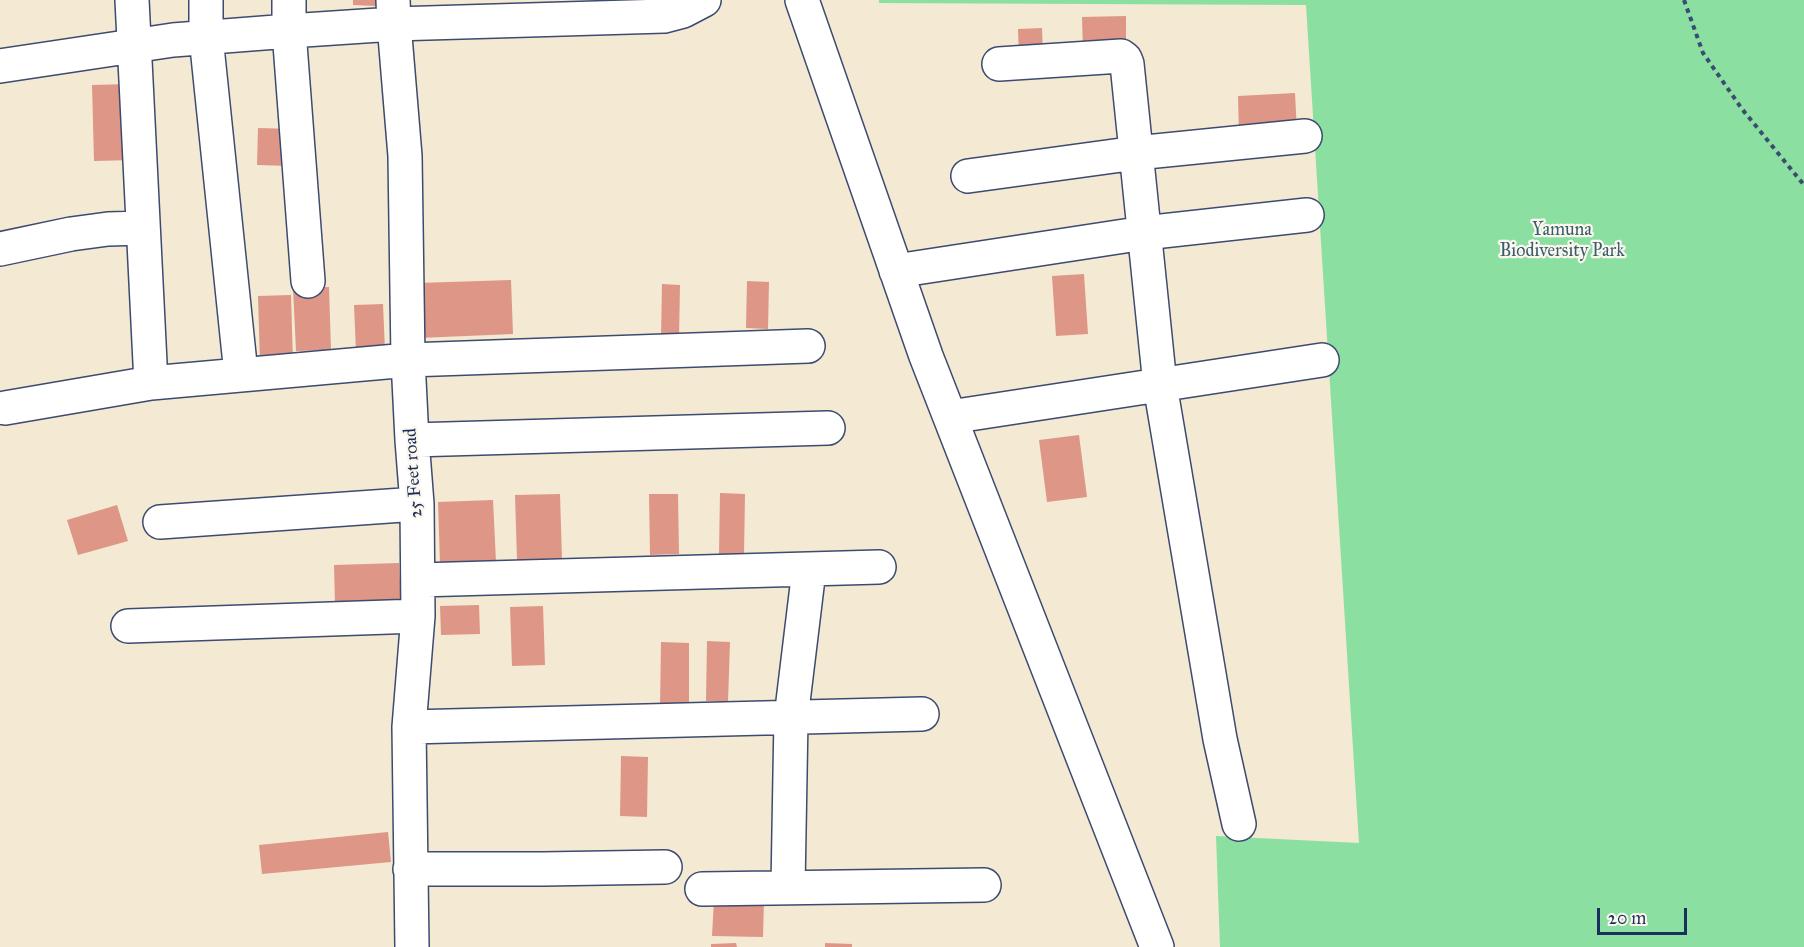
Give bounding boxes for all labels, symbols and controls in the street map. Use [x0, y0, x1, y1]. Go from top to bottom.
park label: Yamuna Biodiversity Park [1500, 220, 1624, 262]
street label: 25 Feet road [400, 427, 428, 519]
scale bar [1600, 896, 1690, 934]
text: 20 m [1608, 907, 1646, 929]

